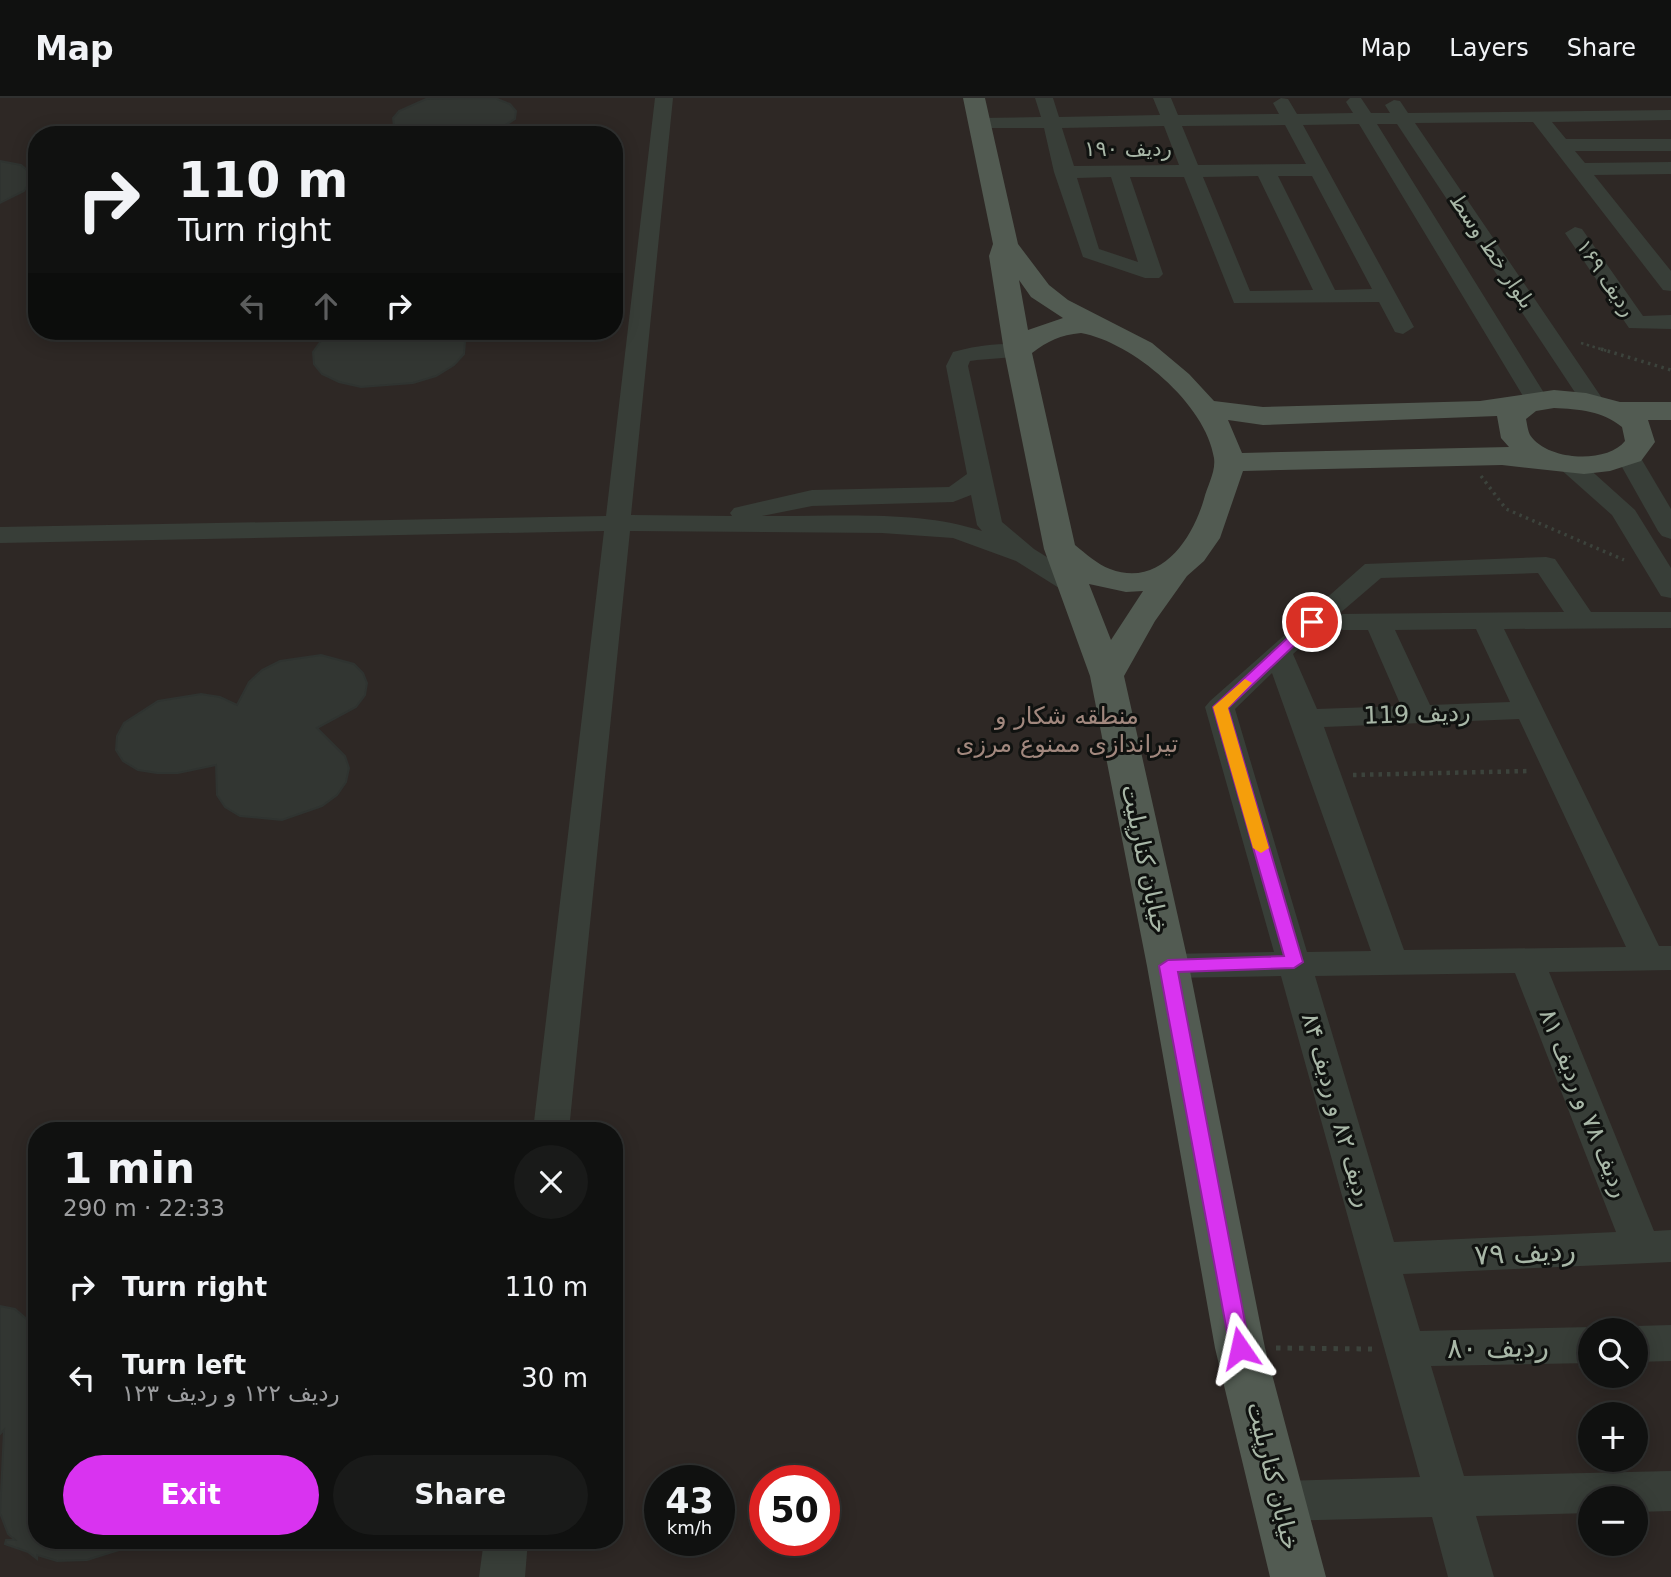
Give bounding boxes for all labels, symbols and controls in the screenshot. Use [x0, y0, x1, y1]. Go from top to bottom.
text: Map [35, 29, 114, 68]
text: Map [1361, 34, 1411, 62]
text: Layers [1449, 34, 1529, 62]
text: Share [1567, 34, 1636, 62]
street label: ردیف ۱۹۰ [1084, 137, 1172, 161]
text: 110 m [178, 152, 348, 209]
icon: right [63, 154, 154, 245]
street label: بلوار خط وسط [1445, 189, 1539, 313]
text: Turn right [178, 211, 331, 249]
street label: ردیف ۱۶۹ [1572, 235, 1640, 321]
icon: left [234, 287, 272, 325]
icon: ahead [307, 287, 345, 325]
icon: right [380, 287, 418, 325]
pin [1282, 592, 1342, 652]
icon: arrive [1293, 603, 1331, 641]
street label: ردیف 119 [1363, 698, 1471, 730]
park label: منطقه شکار و تیراندازی ممنوع مرزی [956, 702, 1178, 758]
street label: خیابان کنارپلیت [1116, 782, 1174, 936]
street label: ردیف ۷۸ و ردیف ۸۱ [1533, 1004, 1635, 1202]
street label: ردیف ۸۲ و ردیف ۸۴ [1296, 1009, 1378, 1211]
text: 1 min [63, 1144, 195, 1193]
button: close [514, 1145, 588, 1219]
text: 290 m · 22:33 [63, 1195, 225, 1221]
street label: ردیف ۷۹ [1473, 1233, 1577, 1272]
icon: right [63, 1268, 101, 1306]
text: Turn right [122, 1272, 267, 1302]
text: 110 m [505, 1272, 588, 1302]
position arrow [1203, 1311, 1277, 1385]
map controls [1578, 1318, 1648, 1556]
button: search [1578, 1318, 1648, 1388]
street label: ردیف ۸۰ [1447, 1330, 1549, 1365]
text: Turn left [122, 1350, 246, 1380]
icon: left [63, 1359, 101, 1397]
text: 30 m [521, 1363, 588, 1393]
text: ردیف ۱۲۲ و ردیف ۱۲۳ [122, 1380, 340, 1406]
street label: خیابان کنارپلیت [1241, 1399, 1305, 1553]
button: + [1578, 1402, 1648, 1472]
button: Exit [63, 1455, 319, 1535]
button: Share [333, 1455, 588, 1535]
speed limit sign: 50 [749, 1465, 840, 1556]
text: 43 [665, 1481, 714, 1521]
button: − [1578, 1486, 1648, 1556]
text: km/h [667, 1517, 712, 1538]

